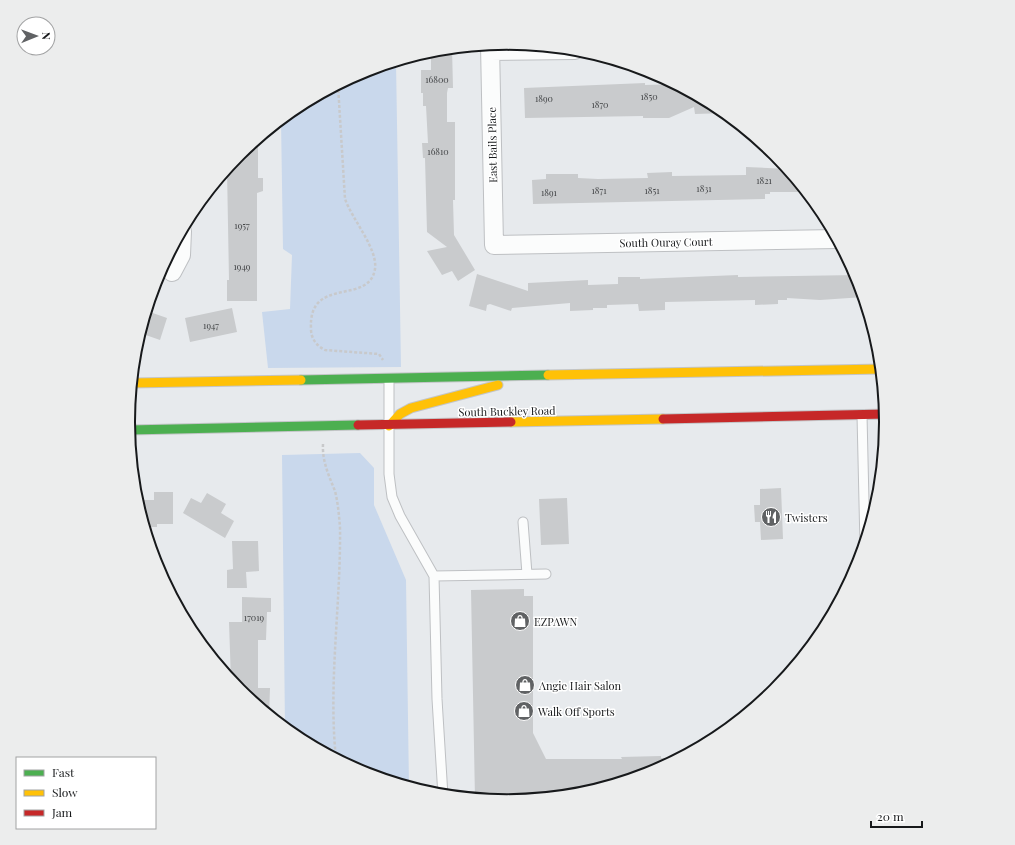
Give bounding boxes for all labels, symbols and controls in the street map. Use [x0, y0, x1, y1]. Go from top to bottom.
north arrow [16, 16, 56, 56]
text: N [39, 32, 54, 40]
house number: 16800 [425, 73, 449, 85]
house number: 1850 [640, 90, 658, 102]
house number: 1890 [535, 92, 553, 104]
house number: 1870 [591, 98, 609, 110]
street label: East Bails Place [484, 107, 500, 183]
house number: 16810 [427, 145, 449, 157]
house number: 1821 [756, 174, 772, 186]
house number: 1831 [696, 182, 712, 194]
house number: 1871 [592, 184, 607, 196]
house number: 1851 [644, 184, 660, 196]
house number: 1891 [541, 186, 558, 198]
house number: 1957 [234, 219, 250, 231]
street label: South Ouray Court [619, 234, 713, 250]
house number: 1949 [234, 260, 251, 272]
house number: 1947 [203, 319, 219, 331]
street label: South Buckley Road [458, 403, 556, 419]
restaurant icon: Twisters [760, 506, 782, 528]
place label: Twisters [785, 510, 828, 525]
shop icon: EZPAWN [509, 610, 531, 632]
house number: 17019 [244, 611, 265, 623]
place label: EZPAWN [534, 614, 578, 629]
shop icon: Angie Hair Salon [514, 674, 536, 696]
place label: Angie Hair Salon [538, 678, 622, 693]
shop icon: Walk Off Sports [513, 700, 535, 722]
place label: Walk Off Sports [537, 704, 615, 719]
legend [16, 757, 156, 829]
text: Fast [52, 764, 75, 780]
text: Slow [52, 784, 78, 800]
scale bar [871, 803, 922, 829]
text: Jam [51, 804, 73, 820]
text: 20 m [877, 808, 904, 824]

